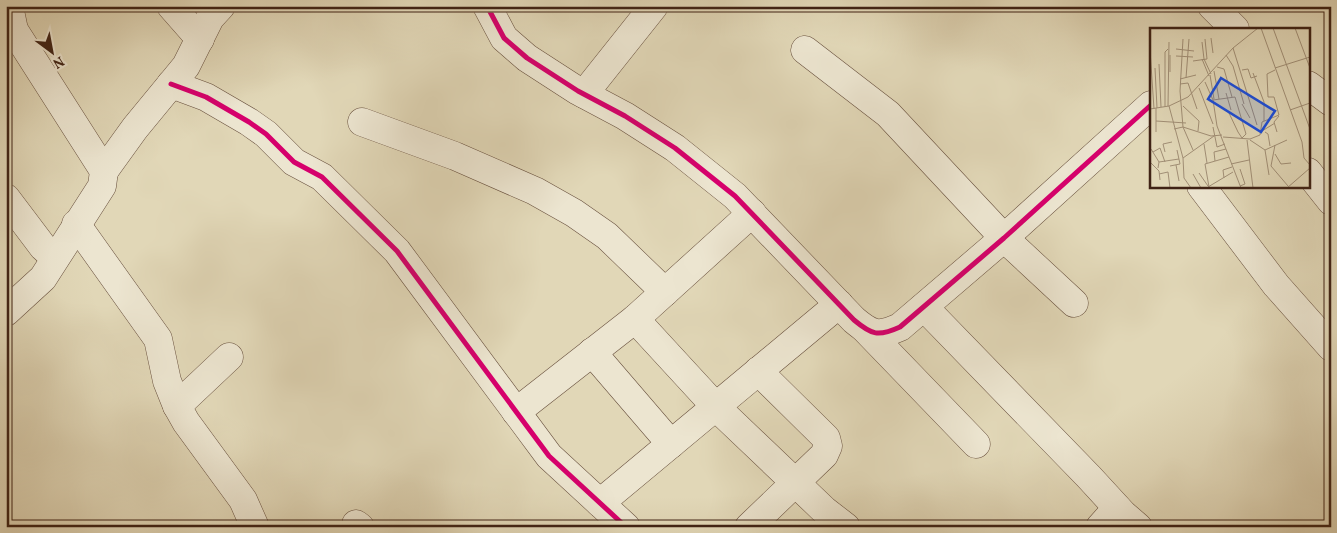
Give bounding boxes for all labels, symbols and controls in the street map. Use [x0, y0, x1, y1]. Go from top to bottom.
north arrow [28, 28, 78, 78]
inset map [1150, 28, 1310, 188]
text: N [49, 51, 67, 73]

